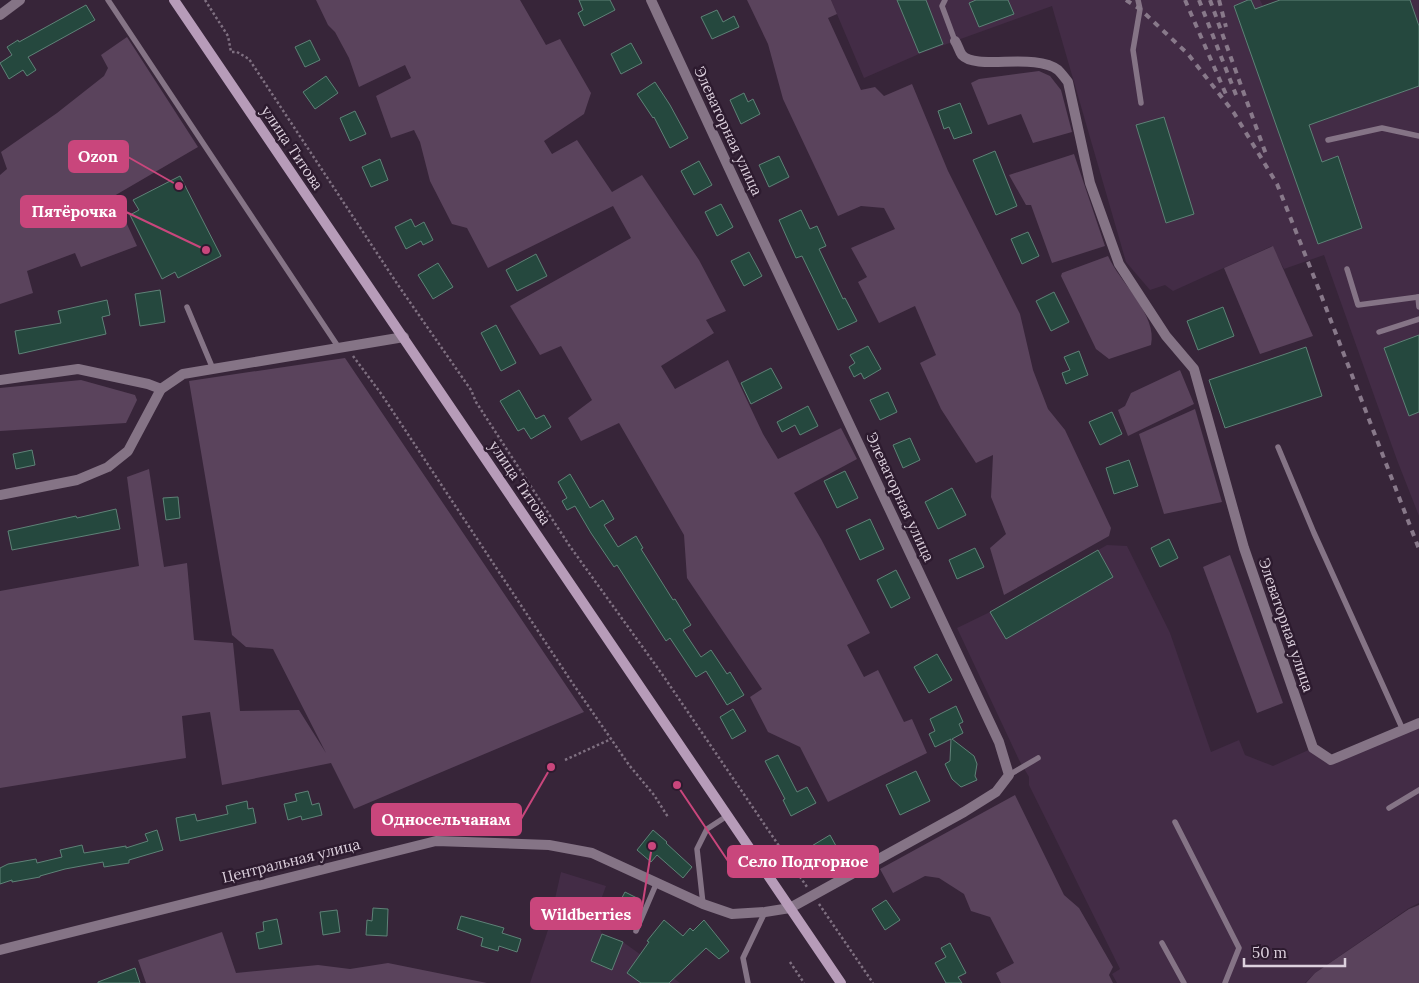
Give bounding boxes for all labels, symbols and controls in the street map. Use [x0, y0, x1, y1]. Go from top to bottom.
street label: Элеваторная улица [690, 63, 767, 199]
street label: улица Титова [257, 102, 328, 194]
callout: Ozon [69, 141, 128, 172]
text: Ozon [78, 146, 118, 166]
callout: Пятёрочка [21, 196, 126, 227]
text: Пятёрочка [31, 201, 117, 221]
street label: Элеваторная улица [862, 429, 939, 565]
street label: улица Титова [485, 437, 556, 529]
street label: Элеваторная улица [1255, 555, 1318, 695]
callout: Односельчанам [372, 804, 521, 835]
text: Односельчанам [381, 809, 511, 829]
street label: Центральная улица [220, 834, 362, 887]
callout: Село Подгорное [728, 846, 878, 877]
text: Село Подгорное [738, 851, 869, 871]
callout: Wildberries [531, 898, 641, 929]
text: Wildberries [541, 904, 631, 924]
scale bar [1244, 936, 1345, 968]
text: 50 m [1252, 943, 1287, 962]

